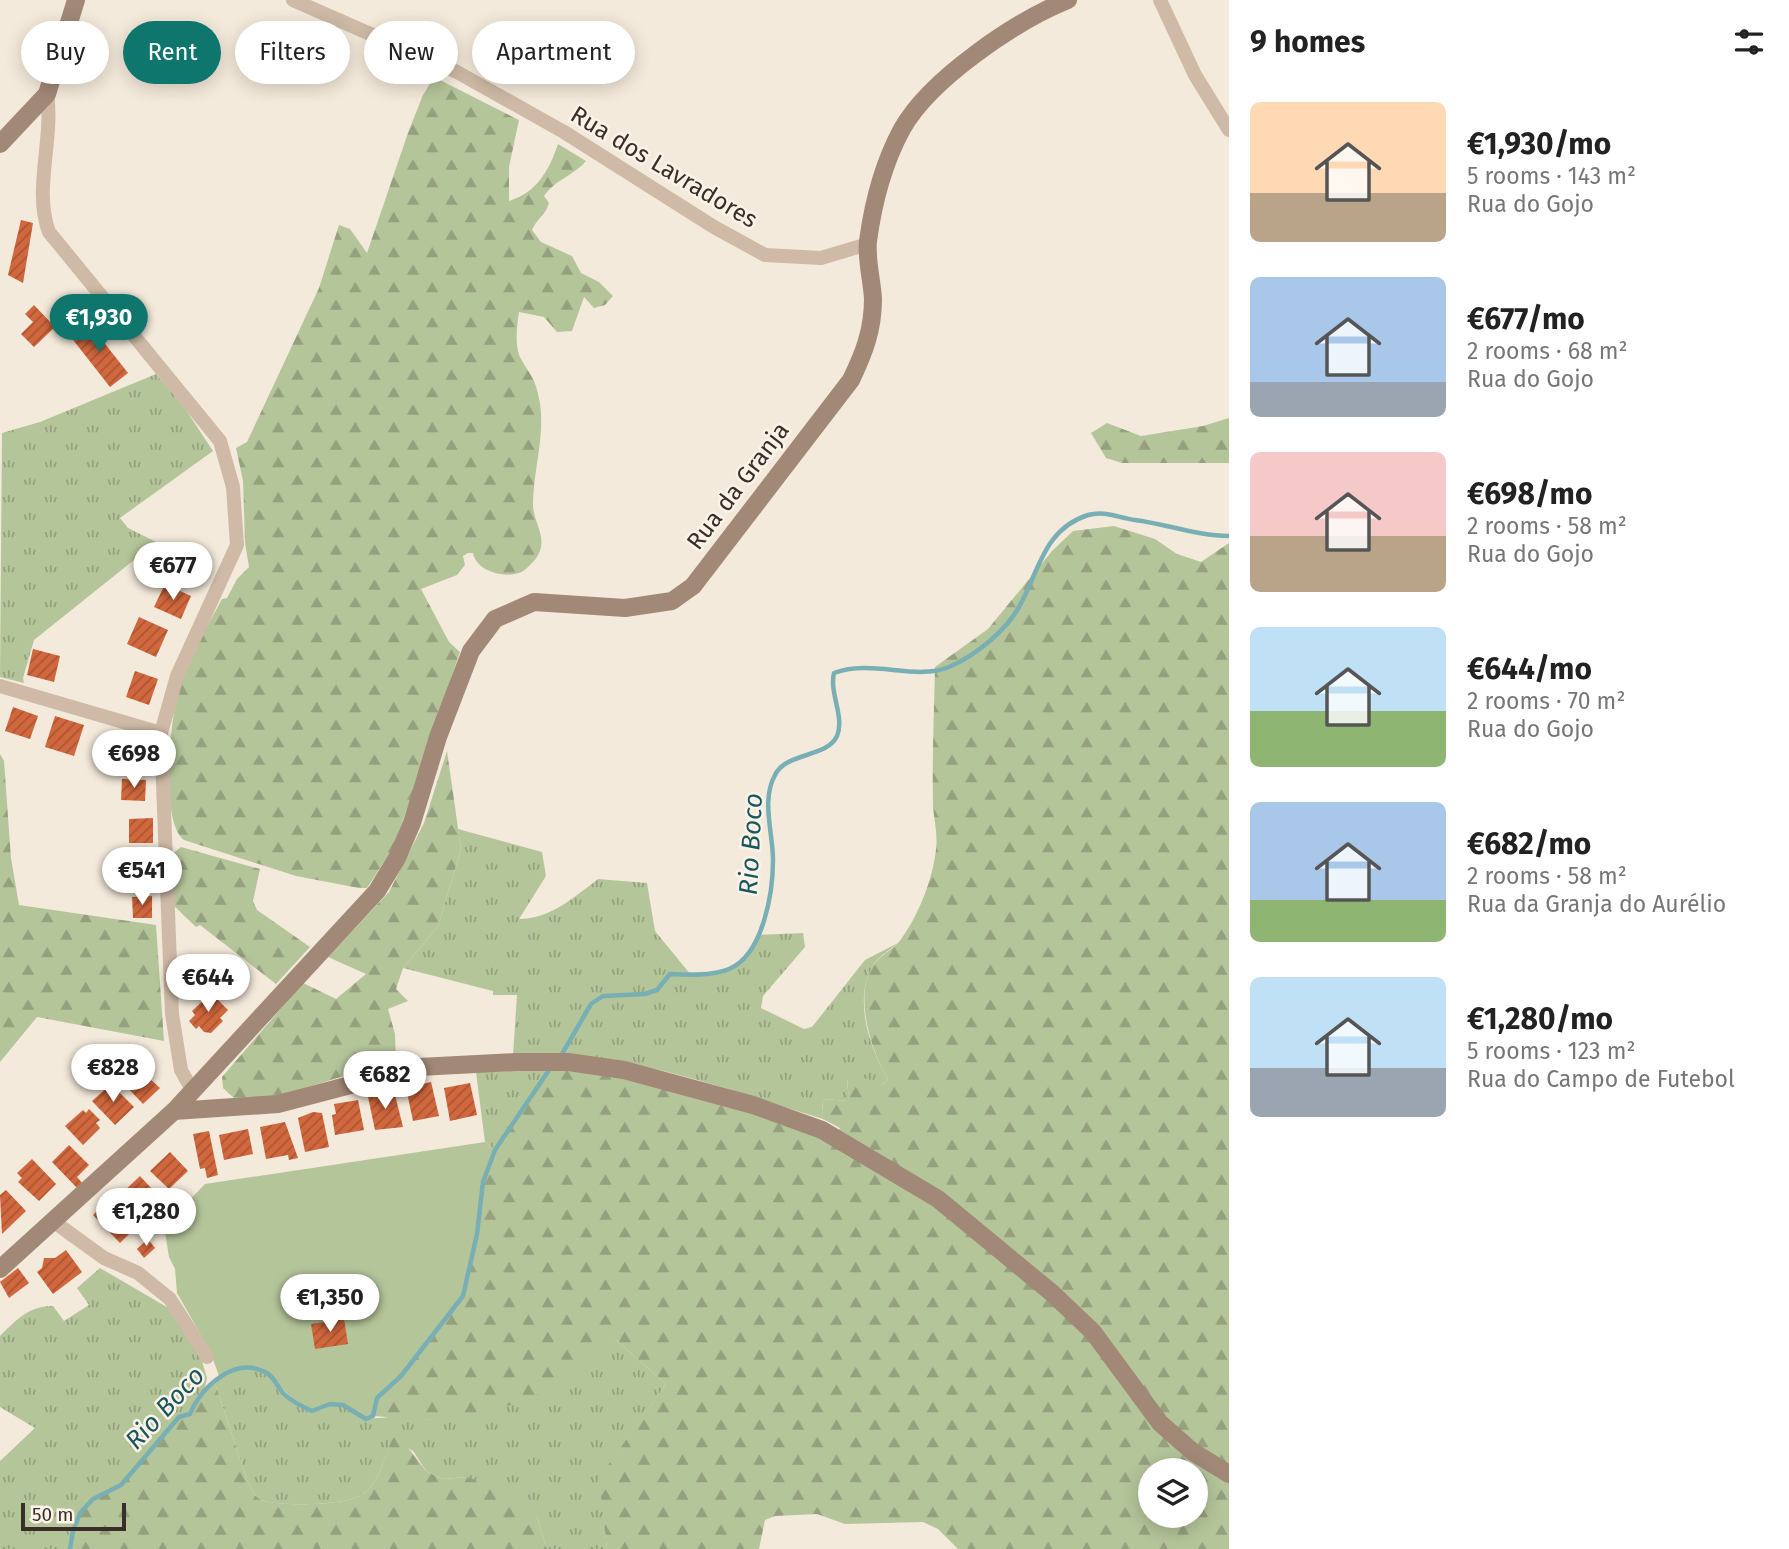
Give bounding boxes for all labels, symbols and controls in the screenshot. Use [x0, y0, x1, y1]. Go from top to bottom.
chip: Buy [21, 21, 109, 84]
chip: Rent [123, 21, 221, 84]
chip: Filters [235, 21, 350, 84]
chip: New [364, 21, 458, 84]
chip: Apartment [472, 21, 635, 84]
icon: filters [1730, 23, 1768, 61]
text: 9 homes [1250, 24, 1365, 60]
street label: Rua dos Lavradores [566, 100, 762, 234]
text: €1,930/mo [1467, 126, 1611, 162]
icon: home [1306, 130, 1390, 214]
text: 5 rooms · 143 m² [1467, 162, 1636, 190]
text: Rua do Gojo [1467, 190, 1594, 218]
pin: €1,930 [42, 294, 156, 354]
text: €677/mo [1467, 301, 1585, 337]
text: €1,930 [66, 303, 132, 331]
icon: home [1306, 305, 1390, 389]
text: 2 rooms · 68 m² [1467, 337, 1628, 365]
text: Rua do Gojo [1467, 365, 1594, 393]
street label: Rua da Granja [681, 417, 795, 555]
text: €698/mo [1467, 476, 1592, 512]
icon: home [1306, 480, 1390, 564]
text: 2 rooms · 58 m² [1467, 512, 1627, 540]
text: Rua do Gojo [1467, 540, 1594, 568]
pin: €677 [132, 542, 214, 602]
text: €677 [149, 551, 197, 579]
text: €644/mo [1467, 651, 1592, 687]
icon: home [1306, 655, 1390, 739]
text: 2 rooms · 70 m² [1467, 687, 1625, 715]
text: Rua do Gojo [1467, 715, 1594, 743]
pin: €698 [93, 730, 175, 790]
text: €698 [108, 739, 160, 767]
water label: Rio Boco [733, 792, 769, 896]
text: €682/mo [1467, 826, 1591, 862]
icon: home [1306, 830, 1390, 914]
pin: €541 [101, 848, 183, 907]
text: €541 [118, 856, 166, 884]
text: 2 rooms · 58 m² [1467, 862, 1627, 890]
text: Rua da Granja do Aurélio [1467, 890, 1726, 918]
pin: €644 [167, 954, 249, 1014]
text: €644 [182, 963, 234, 991]
text: €1,280/mo [1467, 1001, 1613, 1037]
icon: home [1306, 1005, 1390, 1089]
text: 5 rooms · 123 m² [1467, 1037, 1635, 1065]
pin: €828 [72, 1044, 154, 1104]
pin: €682 [344, 1052, 426, 1111]
text: €828 [87, 1053, 139, 1081]
text: €682 [359, 1060, 411, 1088]
text: Rua do Campo de Futebol [1467, 1065, 1735, 1093]
pin: €1,280 [89, 1188, 203, 1248]
text: €1,280 [112, 1197, 180, 1225]
pin: €1,350 [273, 1274, 387, 1334]
text: €1,350 [296, 1283, 364, 1311]
water label: Rio Boco [119, 1360, 211, 1456]
map controls [1138, 1458, 1208, 1528]
button: layers [1138, 1458, 1208, 1528]
scale bar [21, 1500, 126, 1532]
text: 50 m [32, 1503, 73, 1526]

